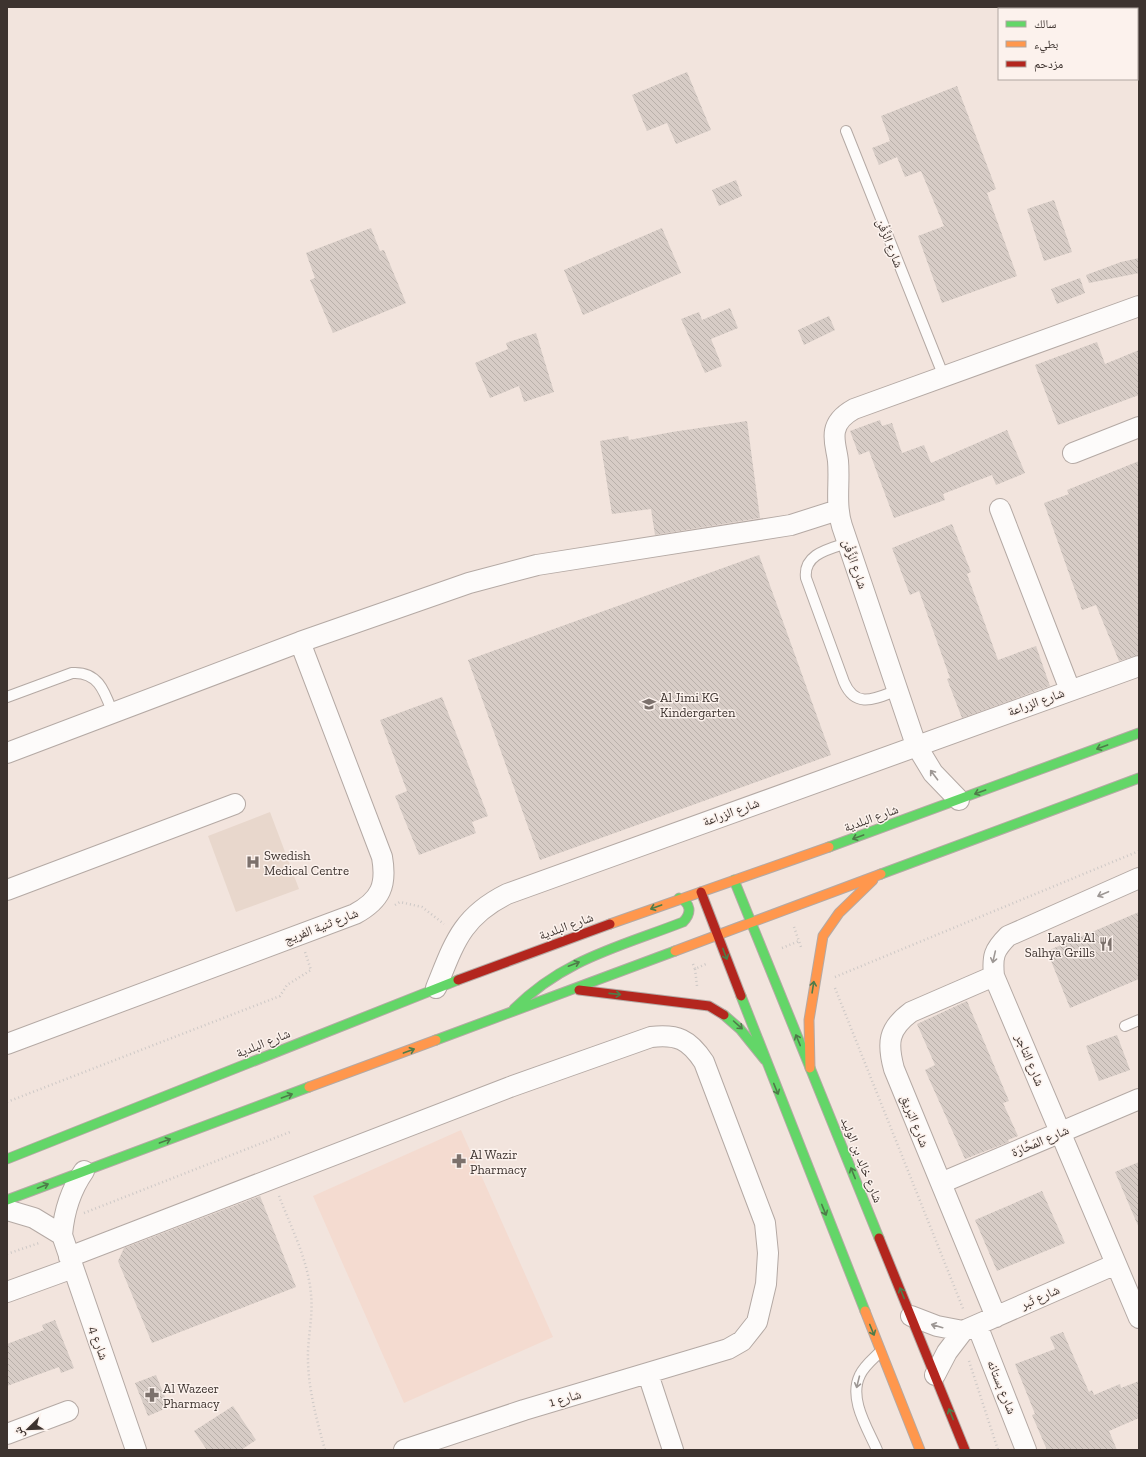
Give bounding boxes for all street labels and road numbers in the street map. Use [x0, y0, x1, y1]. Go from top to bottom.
street label: شارع الزَّفْن [871, 216, 907, 271]
street label: شارع الزَّفْن [838, 537, 871, 592]
street label: شارع الزراعة [1006, 685, 1067, 721]
street label: شارع الزراعة [701, 795, 762, 831]
street label: شارع البلدية [842, 801, 901, 837]
street label: شارع ثنية الفريج [282, 905, 361, 949]
street label: شارع البلدية [537, 909, 596, 945]
street label: شارع البلدية [234, 1025, 293, 1062]
street label: شارع التاجر [1010, 1031, 1048, 1089]
street label: شارع البَريق [896, 1093, 932, 1150]
street label: شارع خالِد بن الوليد [836, 1115, 886, 1206]
street label: شارع المَحَّارَة [1009, 1122, 1072, 1162]
street label: شارع ثَبر [1017, 1282, 1063, 1314]
street label: شارع 4 [84, 1324, 112, 1362]
street label: شارع بستانه [982, 1358, 1020, 1417]
street label: شارع 1 [547, 1386, 583, 1412]

